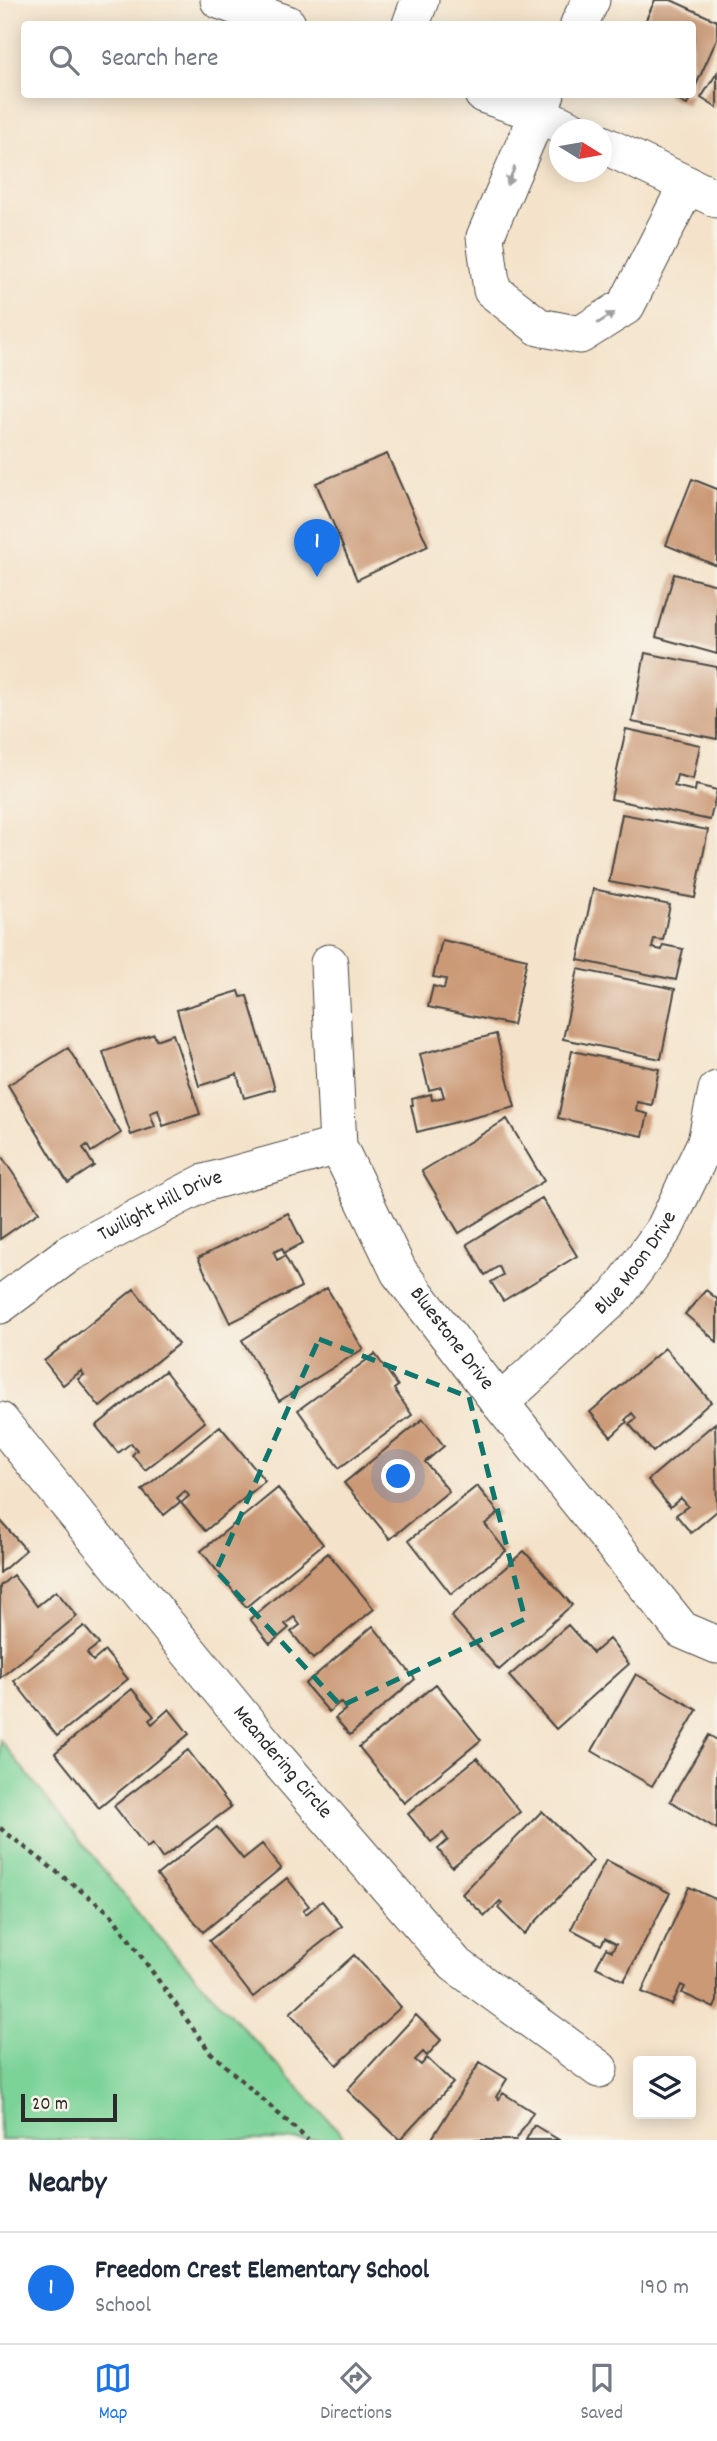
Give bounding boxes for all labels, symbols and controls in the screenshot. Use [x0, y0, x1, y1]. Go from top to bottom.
search box [21, 21, 696, 98]
icon: search [45, 41, 83, 79]
text: Search here [101, 41, 219, 78]
north arrow [549, 119, 612, 182]
one-way arrow [505, 166, 517, 186]
one-way arrow [597, 312, 616, 325]
pin: 1 [294, 519, 340, 577]
street label: Twilight Hill Drive [93, 1164, 226, 1251]
street label: Blue Moon Drive [588, 1207, 686, 1323]
street label: Bluestone Drive [401, 1281, 500, 1397]
your location [381, 1459, 415, 1493]
street label: Meandering Circle [225, 1700, 338, 1826]
map controls [633, 2056, 696, 2119]
button: layers [633, 2056, 696, 2119]
scale bar [21, 2091, 117, 2123]
text: 20 m [32, 2092, 68, 2119]
text: Nearby [28, 2164, 106, 2207]
text: Freedom Crest Elementary School [95, 2253, 429, 2290]
text: 1 [48, 2272, 54, 2305]
text: 190 m [640, 2272, 689, 2305]
text: School [95, 2290, 151, 2323]
tab: Map [94, 2359, 132, 2428]
tab: Directions [320, 2359, 392, 2428]
tab: Saved [580, 2359, 623, 2428]

